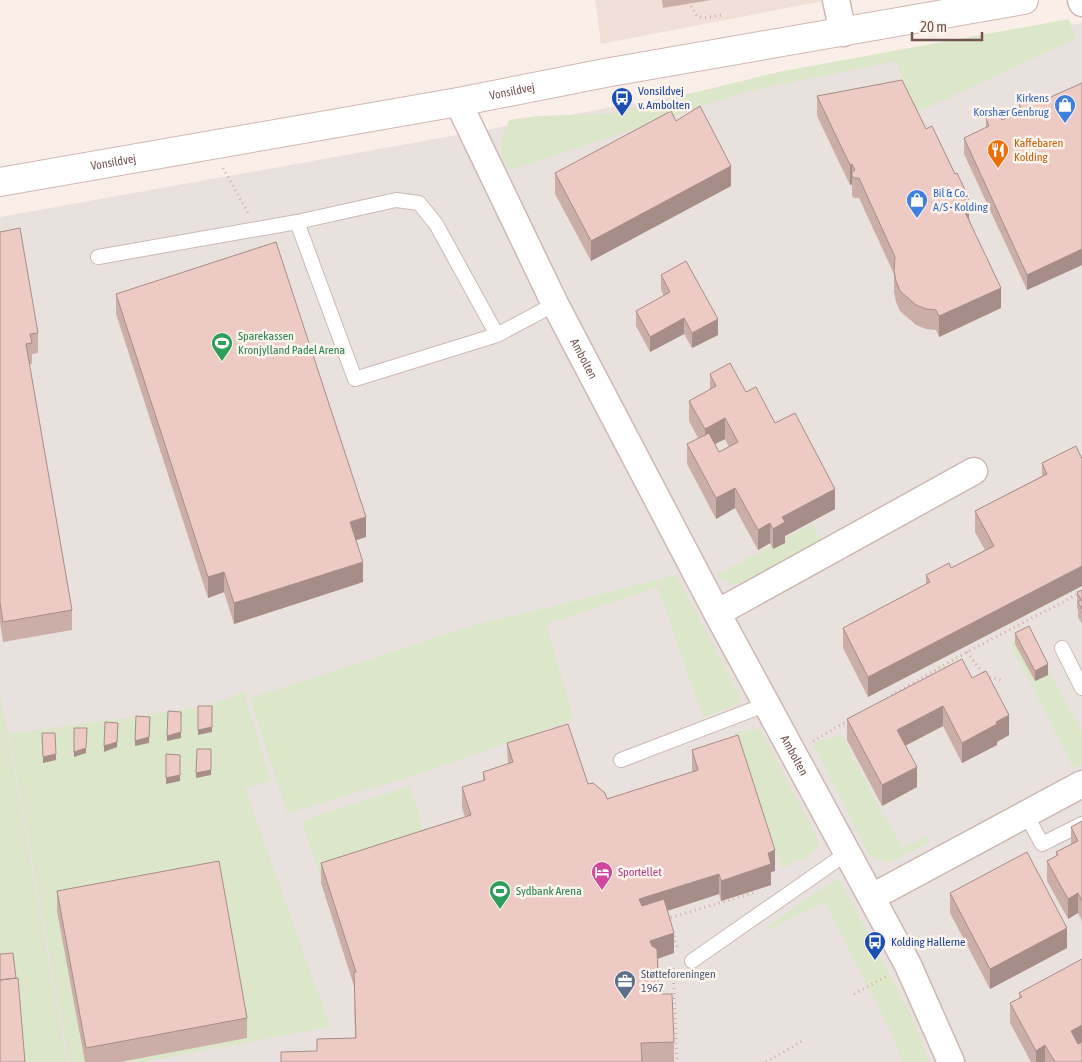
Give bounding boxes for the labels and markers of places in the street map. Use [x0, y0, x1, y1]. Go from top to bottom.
place label: Vonsildvej v. Ambolten [638, 84, 690, 112]
bus stop icon: Vonsildvej v. Ambolten [610, 86, 634, 117]
place label: Kirkens Korshær Genbrug [973, 91, 1050, 119]
shop icon: Kirkens Korshær Genbrug [1053, 93, 1077, 124]
place label: Kaffebaren Kolding [1014, 136, 1063, 164]
restaurant icon: Kaffebaren Kolding [986, 138, 1010, 169]
place label: Bil & Co. A/S - Kolding [933, 186, 989, 214]
shop icon: Bil & Co. A/S - Kolding [905, 188, 929, 219]
place label: Sparekassen Kronjylland Padel Arena [238, 329, 345, 357]
sports icon: Sparekassen Kronjylland Padel Arena [210, 331, 234, 362]
hotel icon: Sportellet [590, 860, 614, 891]
place label: Sportellet [618, 865, 662, 879]
sports icon: Sydbank Arena [488, 879, 512, 910]
place label: Sydbank Arena [516, 884, 582, 898]
bus stop icon: Kolding Hallerne [863, 930, 887, 961]
place label: Kolding Hallerne [891, 935, 965, 949]
place label: Støtteforeningen 1967 [641, 967, 716, 995]
office icon: Støtteforeningen 1967 [613, 969, 637, 1000]

